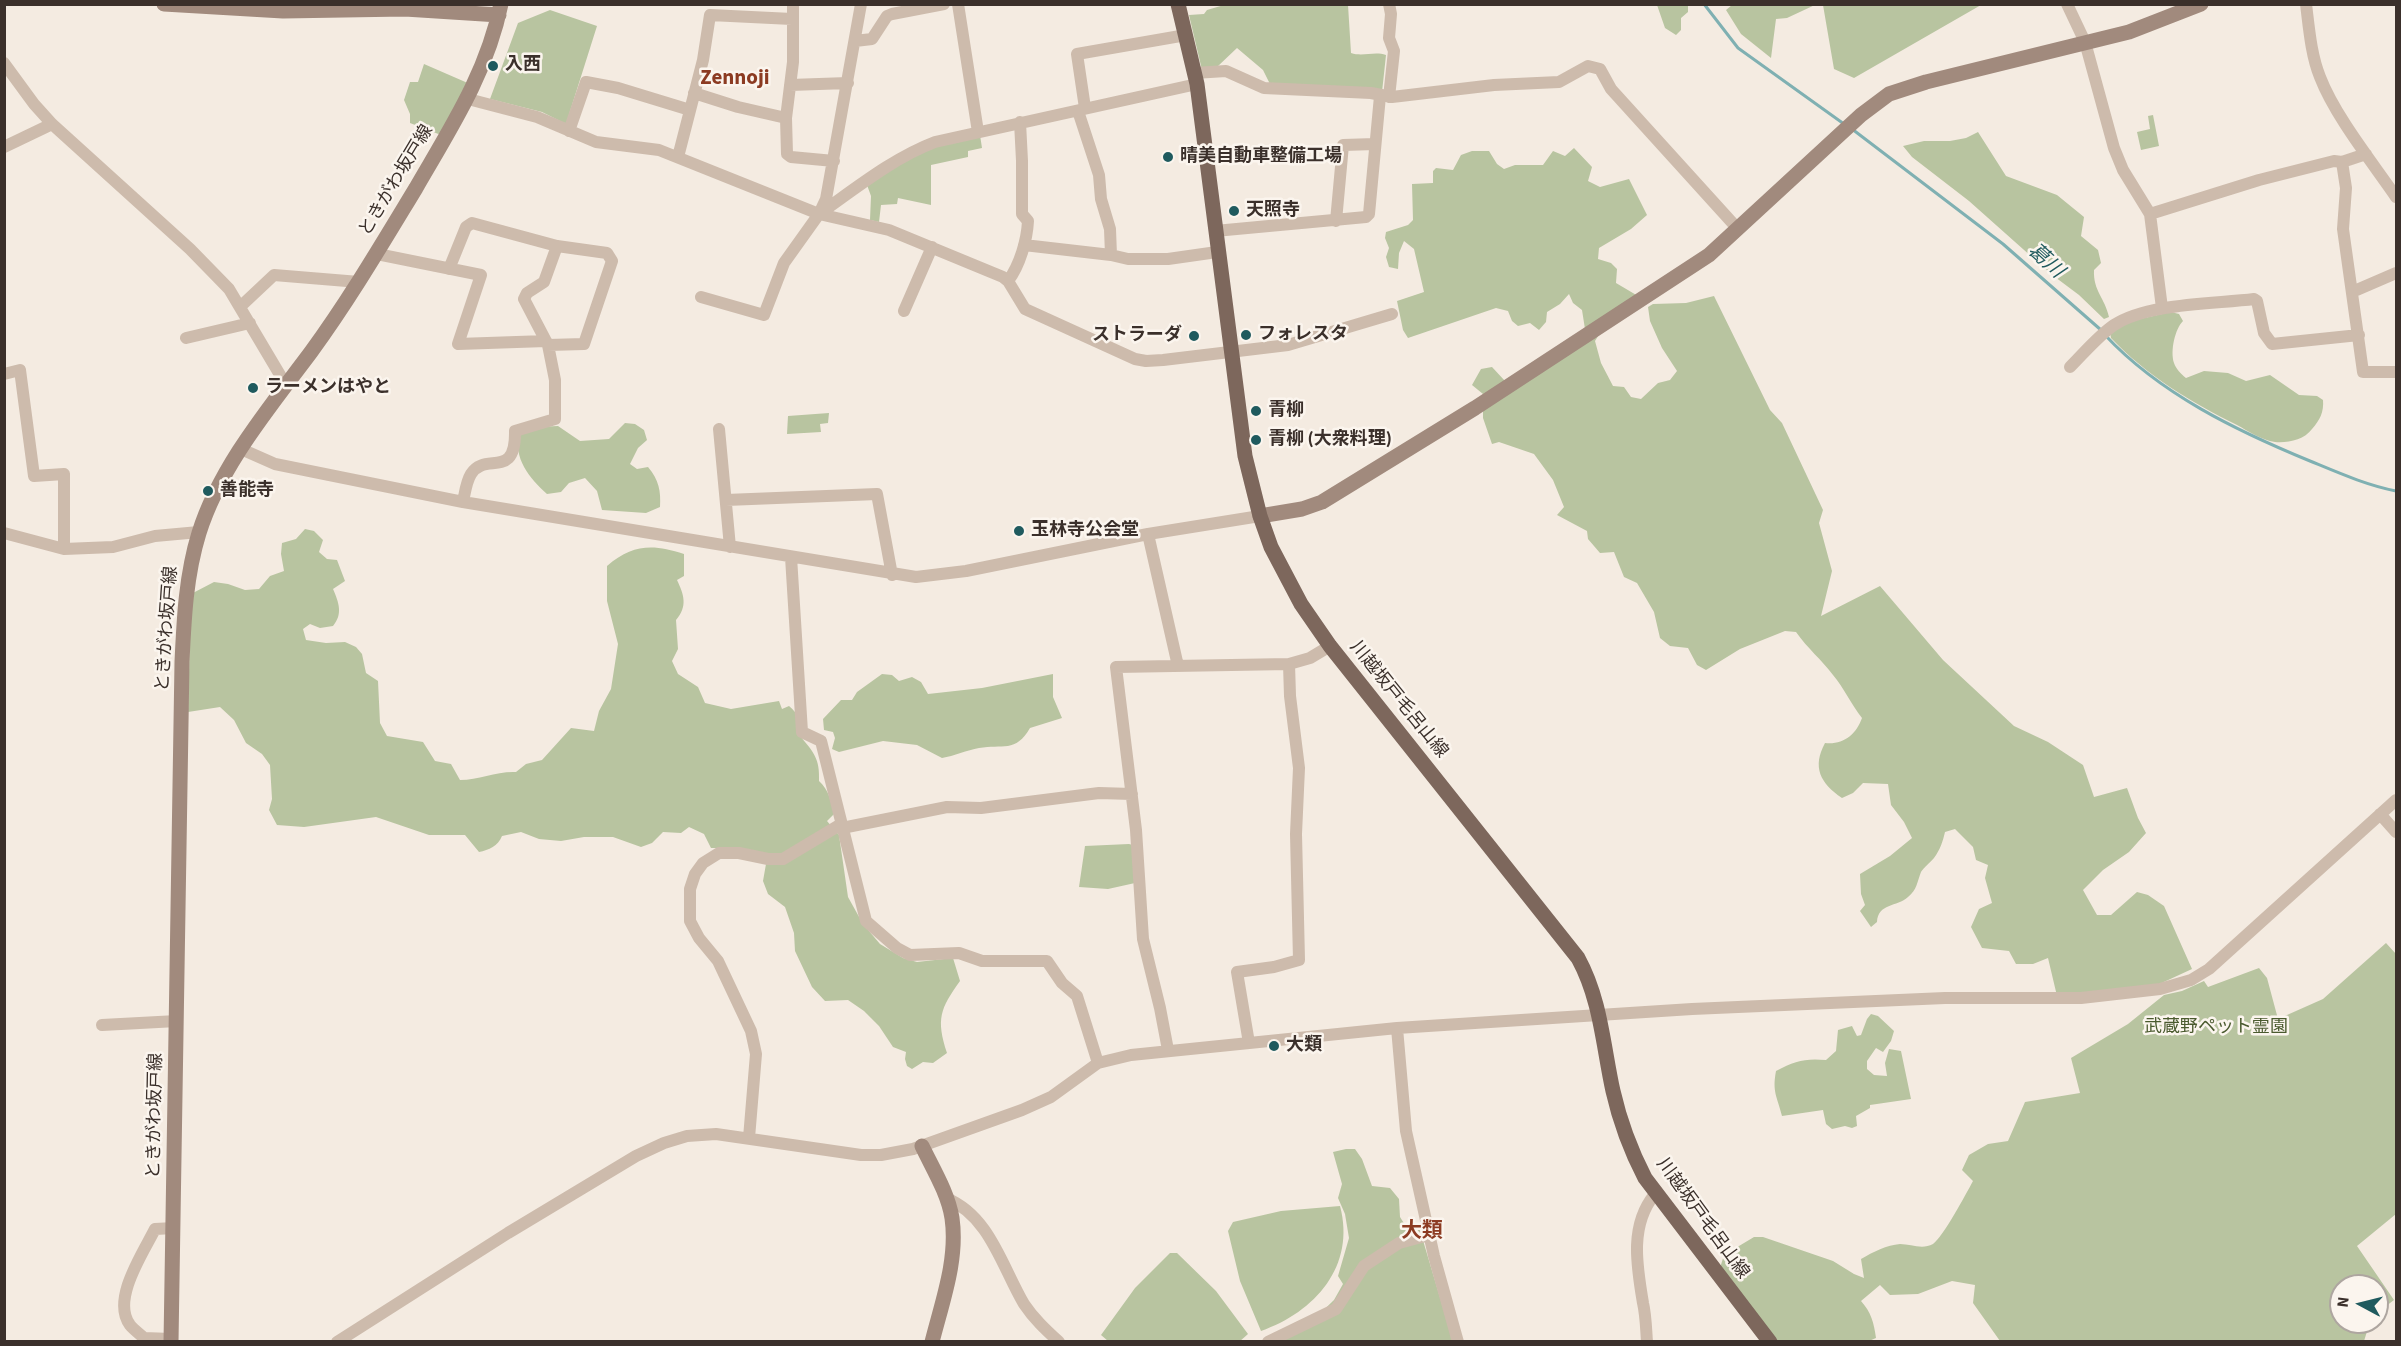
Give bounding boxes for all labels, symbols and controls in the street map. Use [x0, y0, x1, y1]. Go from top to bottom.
place label: 入西 [505, 55, 541, 77]
marker: 入西 [486, 59, 500, 73]
district label: Zennoji [700, 66, 770, 92]
street label: ときがわ坂戸線 [355, 121, 439, 241]
place label: 晴美自動車整備工場 [1180, 146, 1342, 168]
marker: 晴美自動車整備工場 [1161, 150, 1175, 164]
place label: 天照寺 [1246, 200, 1300, 222]
marker: 天照寺 [1227, 204, 1241, 218]
water label: 葛川 [2022, 240, 2068, 284]
place label: フォレスタ [1258, 324, 1348, 346]
place label: ストラーダ [1092, 325, 1182, 347]
marker: フォレスタ [1239, 328, 1253, 342]
marker: ストラーダ [1187, 329, 1201, 343]
place label: ラーメンはやと [265, 377, 391, 399]
marker: ラーメンはやと [246, 381, 260, 395]
place label: 青柳 [1268, 400, 1304, 422]
marker: 青柳 [1249, 404, 1263, 418]
place label: 青柳 (大衆料理) [1268, 429, 1392, 451]
marker: 青柳 (大衆料理) [1249, 433, 1263, 447]
place label: 善能寺 [220, 480, 274, 502]
marker: 善能寺 [201, 484, 215, 498]
place label: 玉林寺公会堂 [1031, 520, 1139, 542]
marker: 玉林寺公会堂 [1012, 524, 1026, 538]
street label: ときがわ坂戸線 [153, 565, 183, 693]
street label: 川越坂戸毛呂山線 [1344, 637, 1452, 763]
park label: 武蔵野ペット霊園 [2144, 1017, 2288, 1039]
place label: 大類 [1286, 1035, 1322, 1057]
marker: 大類 [1267, 1039, 1281, 1053]
street label: ときがわ坂戸線 [144, 1053, 168, 1179]
street label: 川越坂戸毛呂山線 [1651, 1154, 1753, 1284]
district label: 大類 [1401, 1219, 1443, 1245]
north arrow [2329, 1274, 2389, 1334]
text: N [2332, 1295, 2355, 1309]

